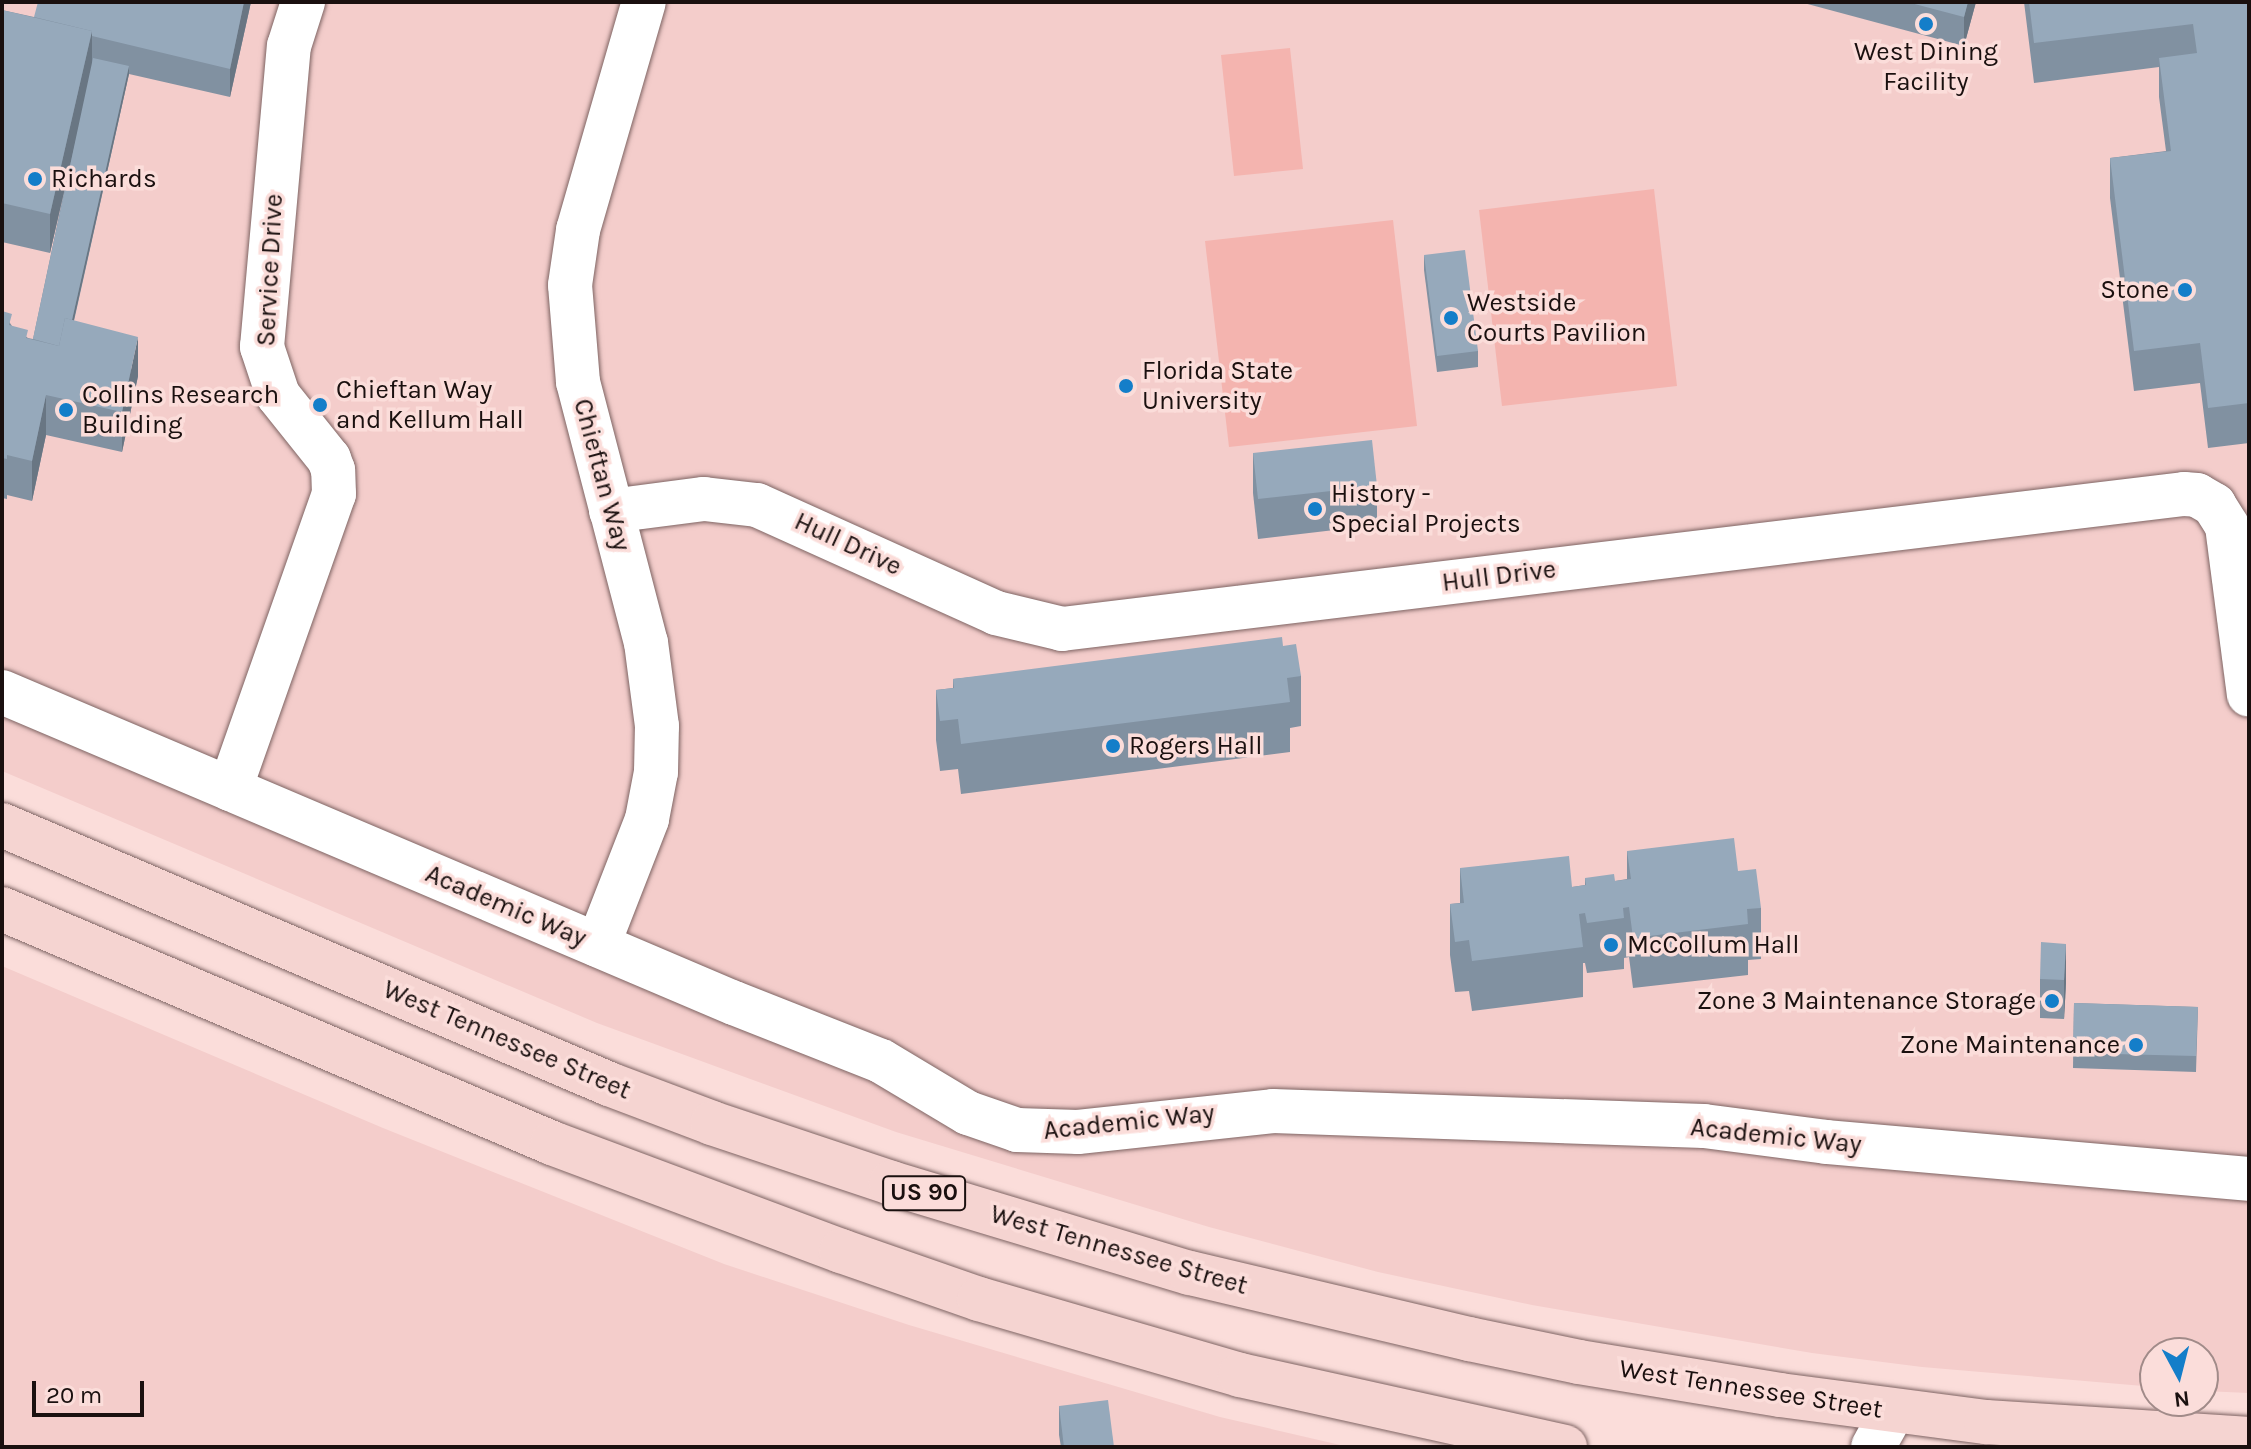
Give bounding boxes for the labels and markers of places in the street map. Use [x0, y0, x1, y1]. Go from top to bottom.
marker: West Dining Facility [1917, 15, 1935, 33]
place label: West Dining Facility [1854, 36, 1998, 98]
place label: Richards [51, 163, 157, 195]
marker: Richards [26, 170, 44, 188]
place label: Stone [2100, 274, 2169, 306]
marker: Stone [2176, 281, 2194, 299]
place label: Westside Courts Pavilion [1467, 287, 1646, 348]
marker: Westside Courts Pavilion [1442, 309, 1460, 327]
place label: Florida State University [1142, 355, 1293, 416]
place label: Chieftan Way and Kellum Hall [336, 374, 524, 436]
marker: Florida State University [1117, 377, 1135, 395]
place label: Collins Research Building [82, 379, 279, 440]
marker: Chieftan Way and Kellum Hall [311, 396, 329, 414]
marker: Collins Research Building [57, 401, 75, 419]
place label: History - Special Projects [1331, 478, 1521, 540]
marker: History - Special Projects [1306, 500, 1324, 518]
place label: Rogers Hall [1129, 730, 1263, 762]
marker: Rogers Hall [1104, 737, 1122, 755]
place label: McCollum Hall [1627, 929, 1800, 961]
marker: McCollum Hall [1602, 936, 1620, 954]
place label: Zone 3 Maintenance Storage [1697, 985, 2036, 1017]
marker: Zone 3 Maintenance Storage [2043, 992, 2061, 1010]
place label: Zone Maintenance [1900, 1029, 2120, 1061]
marker: Zone Maintenance [2127, 1036, 2145, 1054]

